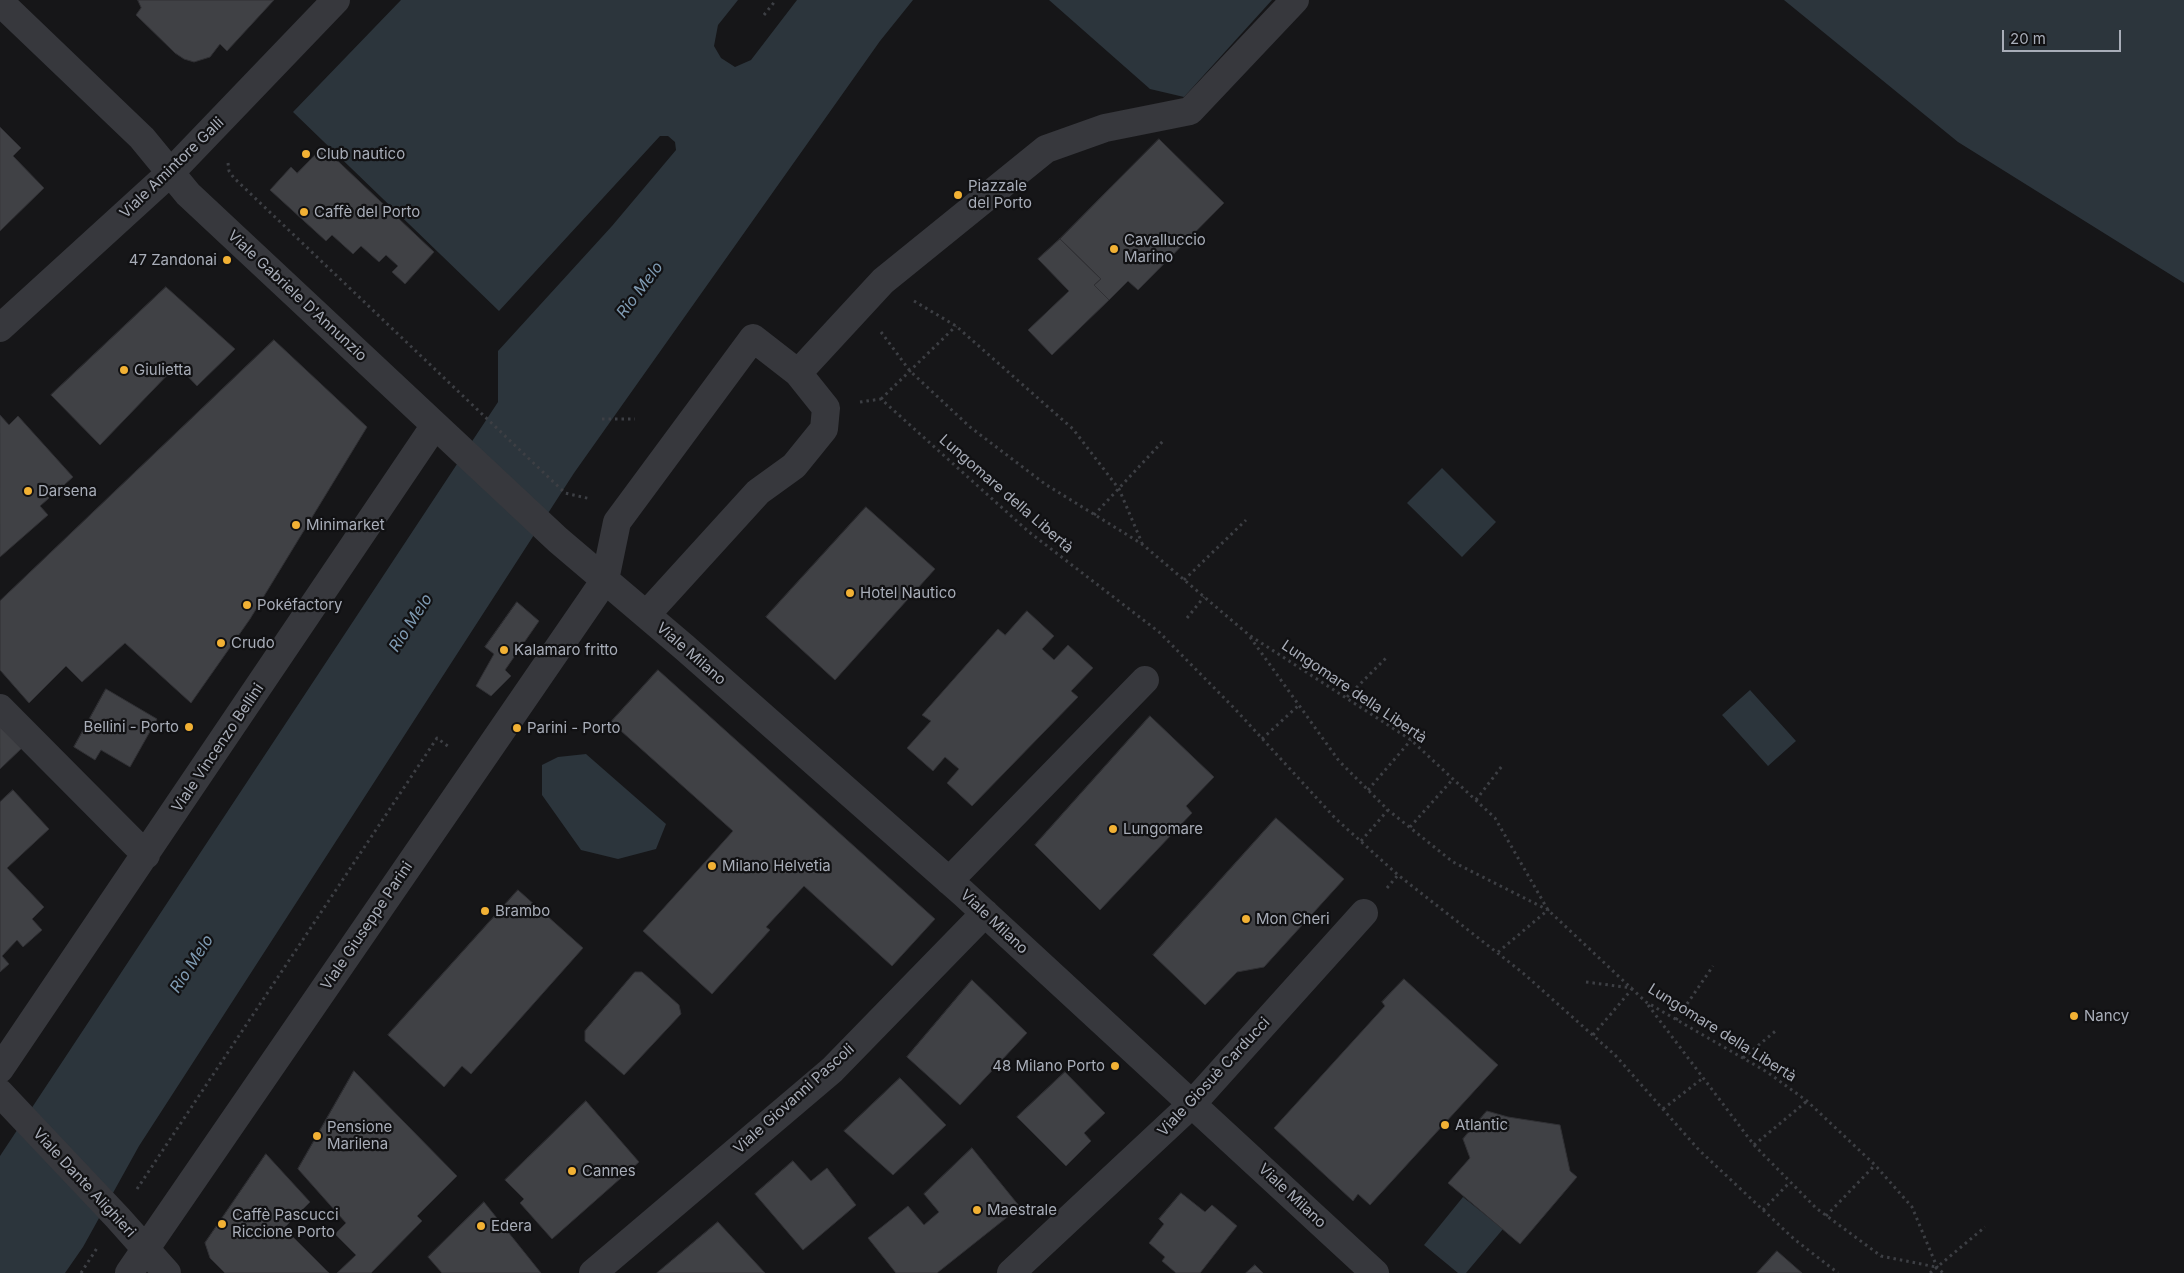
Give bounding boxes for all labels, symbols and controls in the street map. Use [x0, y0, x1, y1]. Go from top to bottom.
scale bar [2004, 20, 2123, 52]
text: 20 m [2010, 29, 2046, 48]
street label: Viale Amintore Galli [116, 114, 228, 222]
place label: Club nautico [316, 145, 405, 163]
marker: Club nautico [300, 148, 312, 160]
place label: Piazzale del Porto [968, 177, 1032, 212]
marker: Piazzale del Porto [952, 189, 964, 201]
place label: Caffè del Porto [314, 203, 420, 221]
marker: Caffè del Porto [298, 206, 310, 218]
street label: Viale Gabriele D'Annunzio [224, 227, 370, 365]
place label: Cavalluccio Marino [1124, 231, 1206, 266]
marker: Cavalluccio Marino [1108, 243, 1120, 255]
place label: 47 Zandonai [129, 251, 217, 269]
marker: 47 Zandonai [221, 254, 233, 266]
water label: Rio Melo [613, 258, 667, 322]
place label: Giulietta [134, 361, 192, 379]
marker: Giulietta [118, 364, 130, 376]
street label: Lungomare della Libertà [935, 431, 1077, 557]
place label: Darsena [38, 482, 97, 500]
marker: Darsena [22, 485, 34, 497]
place label: Minimarket [306, 516, 385, 534]
marker: Minimarket [290, 519, 302, 531]
place label: Hotel Nautico [860, 584, 956, 602]
marker: Hotel Nautico [844, 587, 856, 599]
water label: Rio Melo [385, 590, 437, 656]
place label: Pokéfactory [257, 596, 343, 614]
marker: Pokéfactory [241, 599, 253, 611]
street label: Viale Milano [653, 619, 729, 689]
place label: Crudo [231, 634, 275, 652]
marker: Crudo [215, 637, 227, 649]
street label: Lungomare della Libertà [1278, 637, 1430, 747]
place label: Kalamaro fritto [514, 641, 618, 659]
marker: Kalamaro fritto [498, 644, 510, 656]
street label: Viale Vincenzo Bellini [168, 680, 268, 816]
place label: Bellini - Porto [84, 718, 179, 736]
place label: Parini - Porto [527, 719, 620, 737]
marker: Bellini - Porto [183, 721, 195, 733]
marker: Parini - Porto [511, 722, 523, 734]
place label: Lungomare [1123, 820, 1203, 838]
marker: Lungomare [1107, 823, 1119, 835]
place label: Milano Helvetia [722, 857, 831, 875]
street label: Viale Giuseppe Parini [317, 858, 417, 994]
marker: Milano Helvetia [706, 860, 718, 872]
street label: Viale Milano [956, 886, 1032, 958]
place label: Brambo [495, 902, 550, 920]
marker: Brambo [479, 905, 491, 917]
place label: Mon Cheri [1256, 910, 1330, 928]
marker: Mon Cheri [1240, 913, 1252, 925]
water label: Rio Melo [166, 931, 218, 997]
street label: Lungomare della Libertà [1645, 980, 1799, 1086]
place label: Nancy [2084, 1007, 2129, 1025]
marker: Nancy [2068, 1010, 2080, 1022]
street label: Viale Giosuè Carducci [1154, 1014, 1274, 1140]
street label: Viale Giovanni Pascoli [730, 1040, 858, 1158]
place label: 48 Milano Porto [992, 1057, 1105, 1075]
marker: 48 Milano Porto [1109, 1060, 1121, 1072]
place label: Atlantic [1455, 1116, 1508, 1134]
place label: Pensione Marilena [327, 1118, 392, 1153]
marker: Atlantic [1439, 1119, 1451, 1131]
street label: Viale Dante Alighieri [29, 1125, 139, 1241]
marker: Pensione Marilena [311, 1130, 323, 1142]
street label: Viale Milano [1254, 1160, 1330, 1232]
place label: Cannes [582, 1162, 636, 1180]
marker: Cannes [566, 1165, 578, 1177]
place label: Maestrale [987, 1201, 1057, 1219]
marker: Maestrale [971, 1204, 983, 1216]
place label: Caffè Pascucci Riccione Porto [232, 1206, 339, 1241]
place label: Edera [491, 1217, 532, 1235]
marker: Caffè Pascucci Riccione Porto [216, 1218, 228, 1230]
marker: Edera [475, 1220, 487, 1232]

